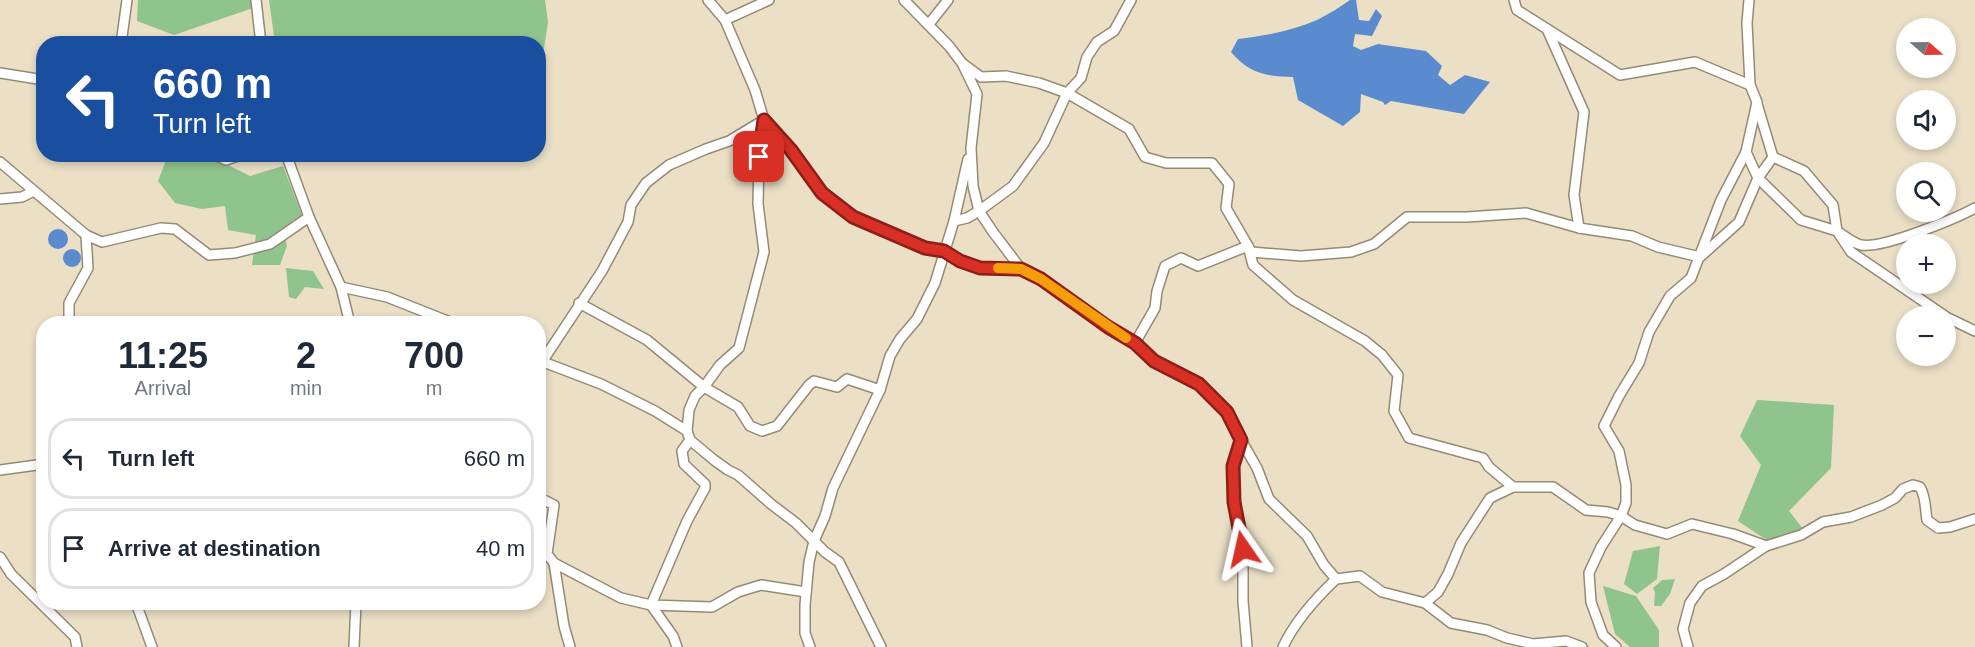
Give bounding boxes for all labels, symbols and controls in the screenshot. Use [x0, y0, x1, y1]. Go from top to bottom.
north arrow [1896, 18, 1956, 78]
map controls [1896, 18, 1956, 366]
icon: left [54, 60, 132, 138]
text: 660 m [153, 60, 272, 107]
button: sound [1896, 90, 1956, 150]
text: Turn left [153, 109, 251, 139]
pin [733, 131, 784, 182]
icon: arrive [742, 140, 775, 173]
button: search [1896, 162, 1956, 222]
button: + [1896, 234, 1956, 294]
button: − [1896, 306, 1956, 366]
text: 11:25 [118, 335, 208, 376]
text: 2 [296, 335, 316, 376]
text: 700 [404, 335, 464, 376]
text: Arrival [135, 377, 191, 399]
text: min [290, 377, 322, 399]
text: m [426, 377, 442, 399]
icon: left [57, 442, 90, 475]
text: Turn left [108, 446, 194, 471]
text: 660 m [464, 446, 525, 471]
position arrow [1211, 517, 1275, 581]
icon: arrive [57, 532, 90, 565]
text: Arrive at destination [108, 536, 321, 561]
text: 40 m [476, 536, 525, 561]

